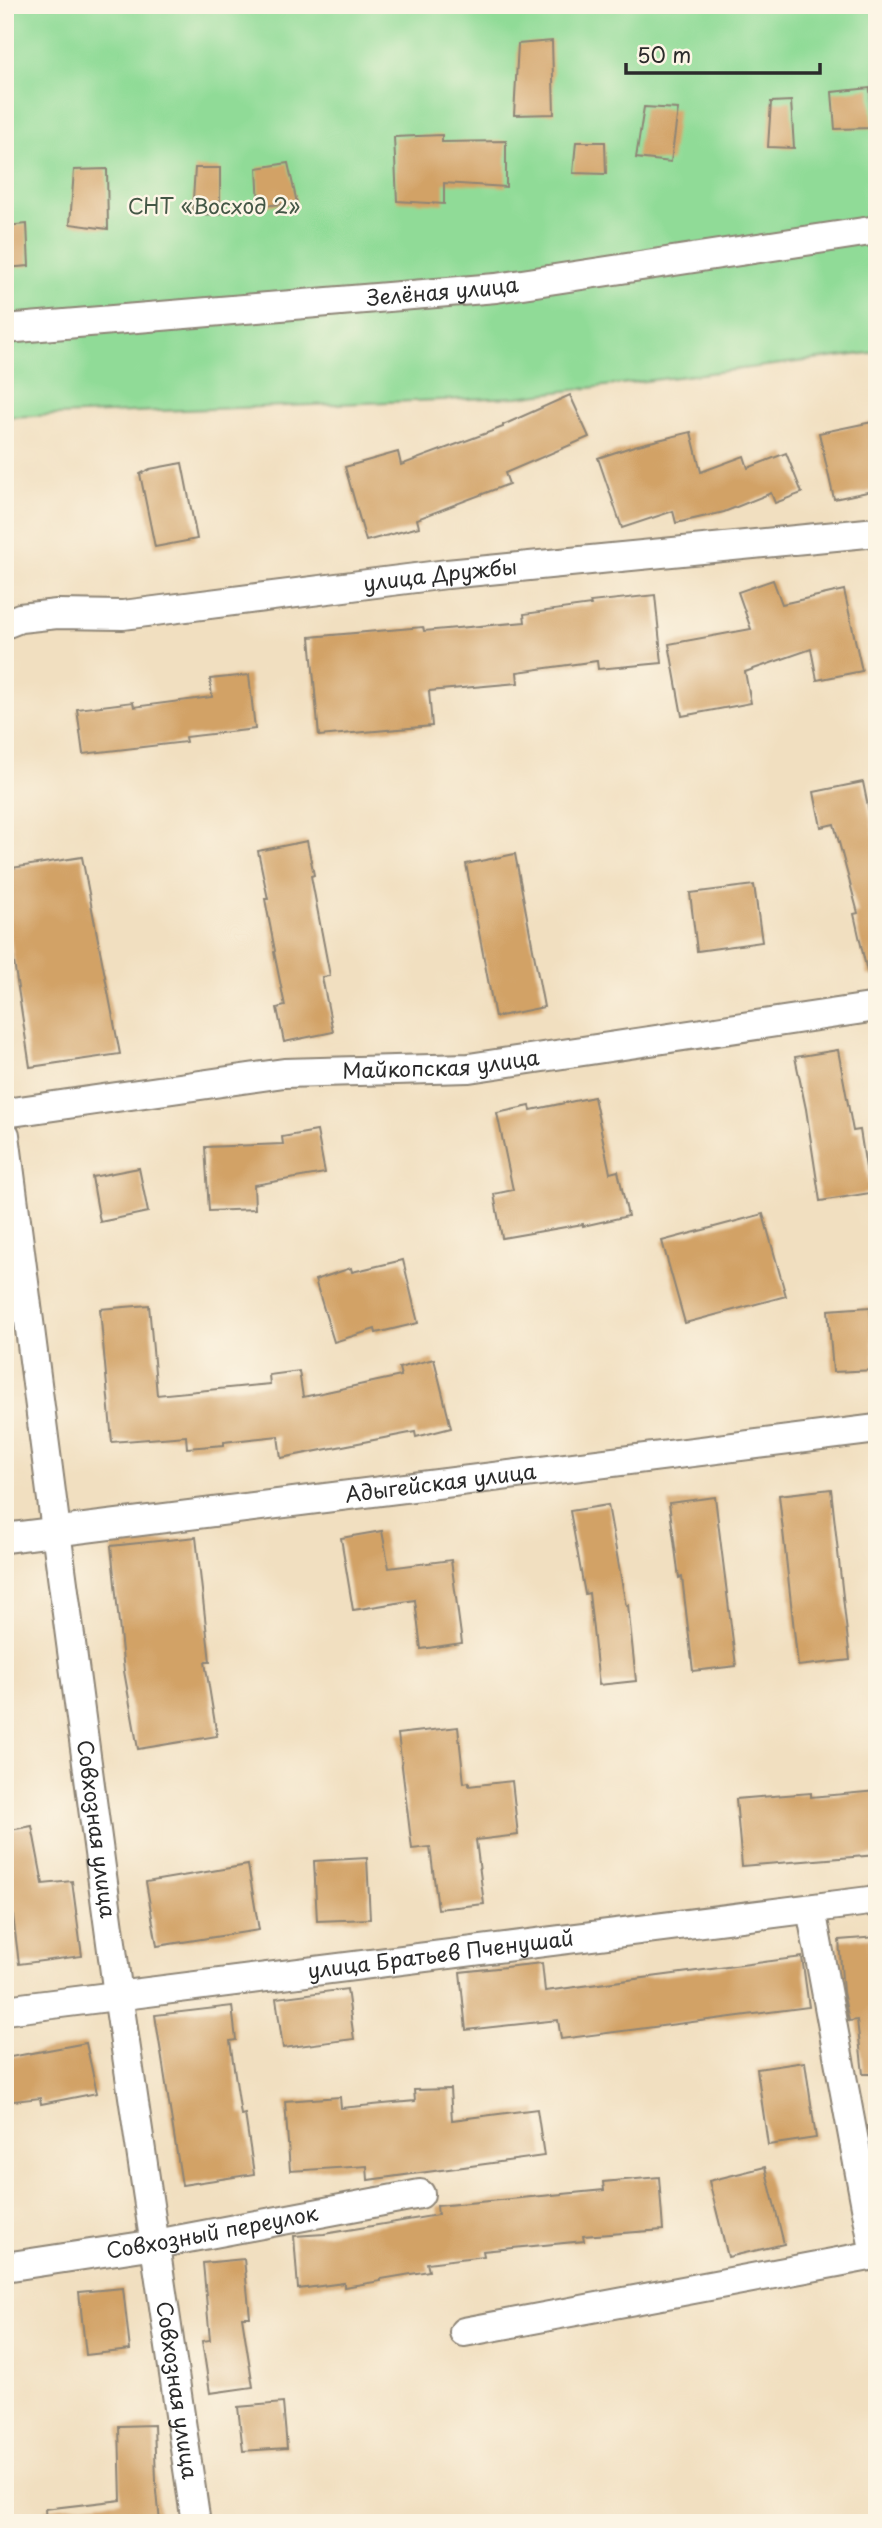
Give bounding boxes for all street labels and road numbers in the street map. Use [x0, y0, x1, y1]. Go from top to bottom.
street label: Зелёная улица [365, 267, 521, 313]
street label: улица Дружбы [361, 549, 518, 598]
street label: Майкопская улица [342, 1040, 542, 1085]
street label: Адыгейская улица [343, 1454, 539, 1509]
street label: Совхозная улица [70, 1738, 126, 1921]
street label: улица Братьев Пченушай [306, 1920, 575, 1986]
street label: Совхозный переулок [104, 2196, 321, 2265]
street label: Совхозная улица [149, 2299, 207, 2482]

